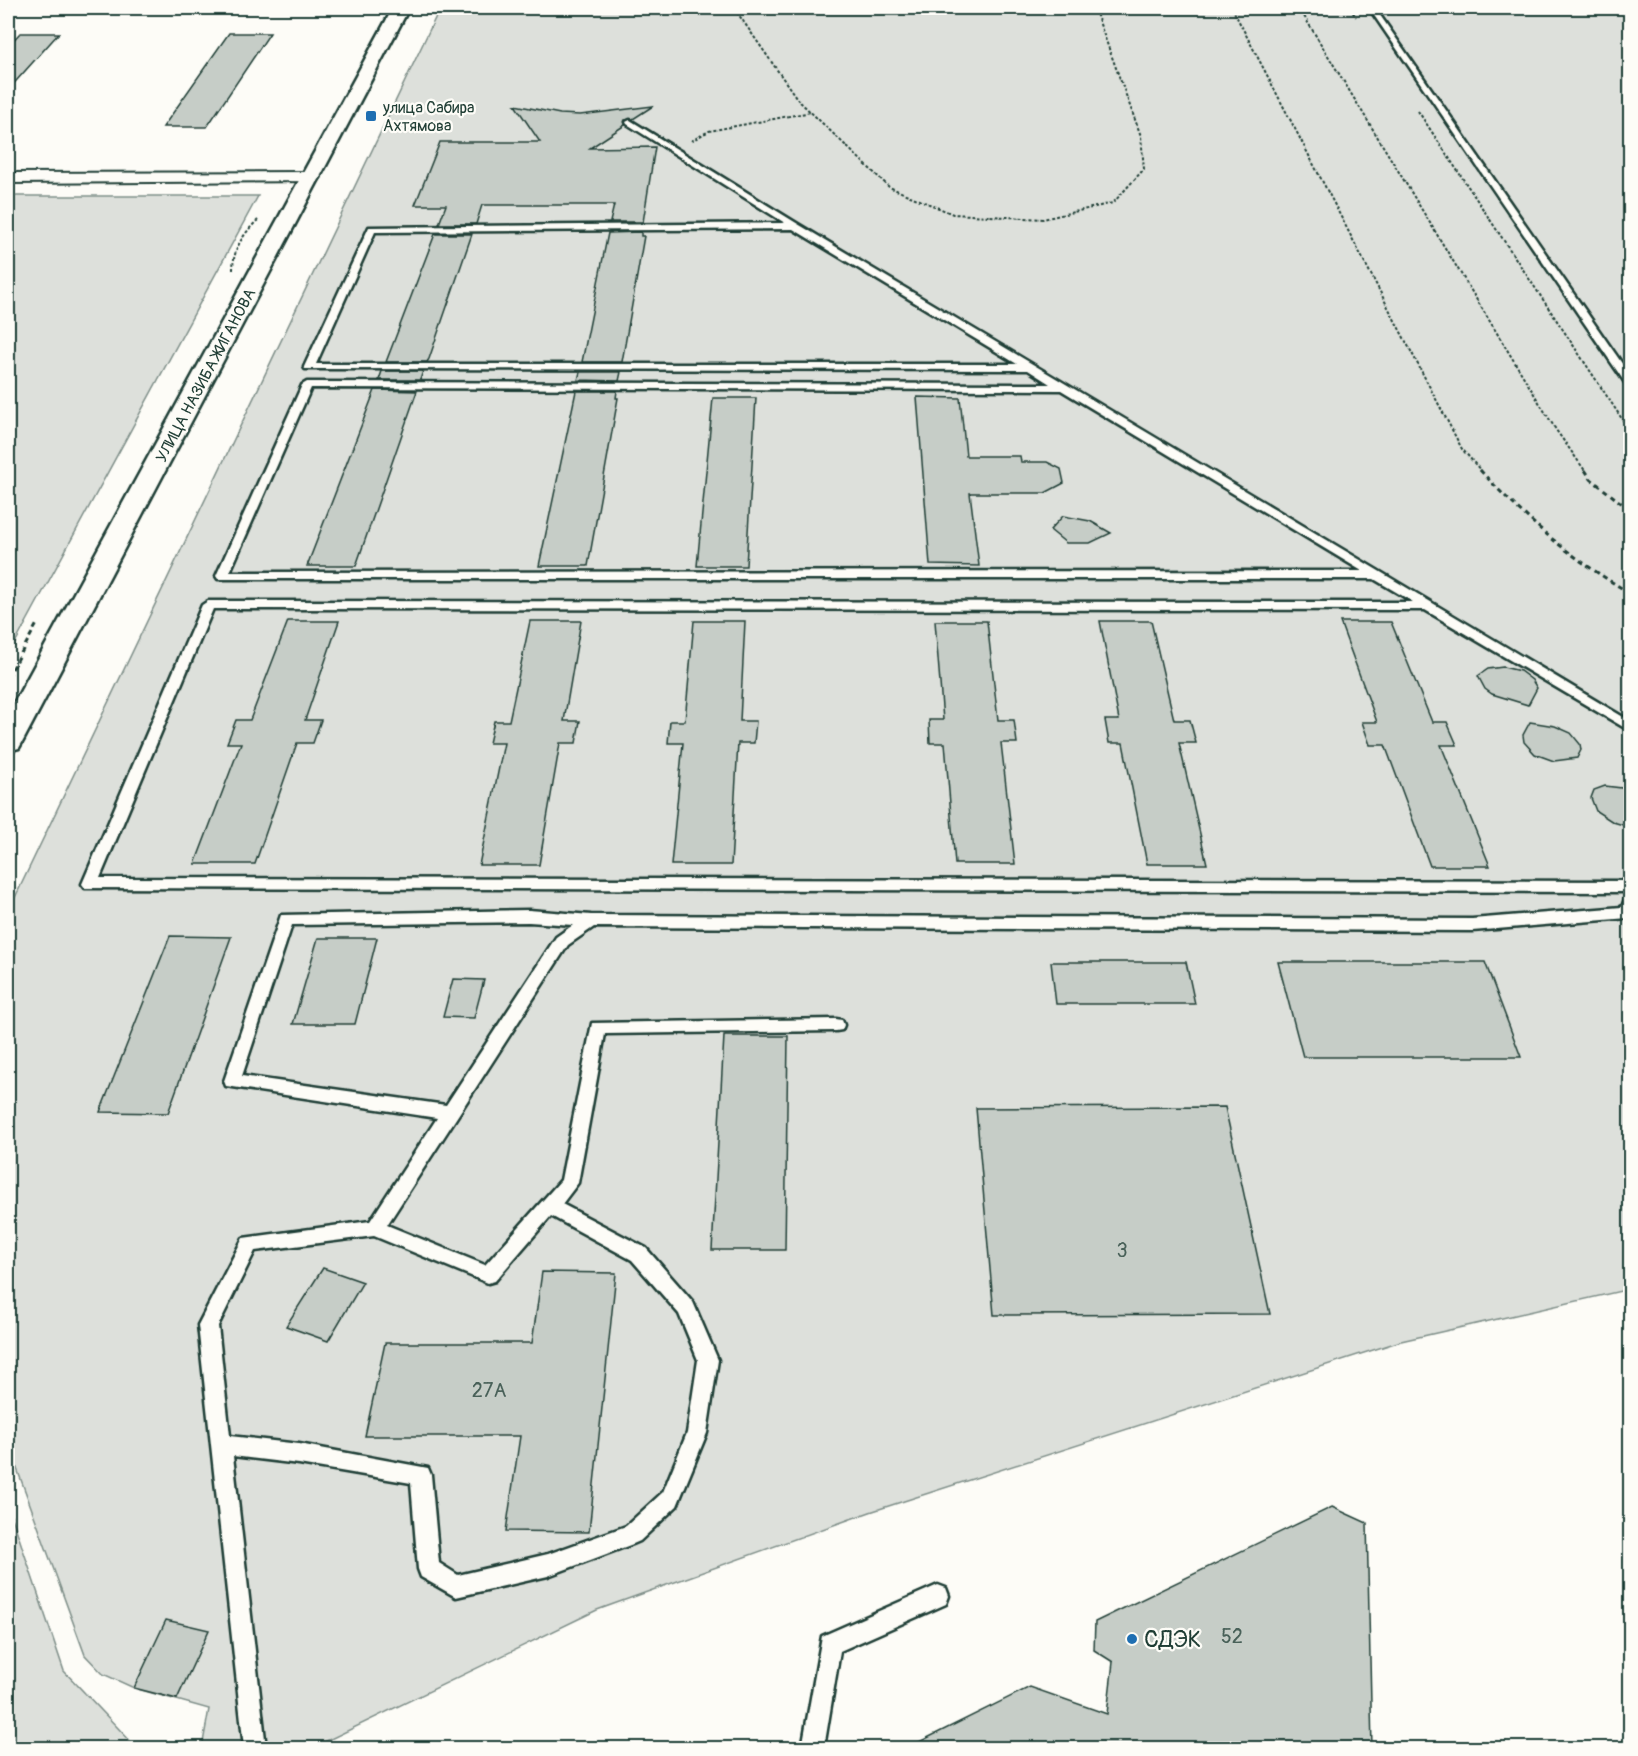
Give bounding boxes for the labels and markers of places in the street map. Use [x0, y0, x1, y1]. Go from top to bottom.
place label: улица Сабира Ахтямова [382, 98, 474, 136]
marker: улица Сабира Ахтямова [364, 109, 378, 123]
place label: СДЭК [1144, 1625, 1201, 1654]
marker: СДЭК [1125, 1632, 1139, 1646]

